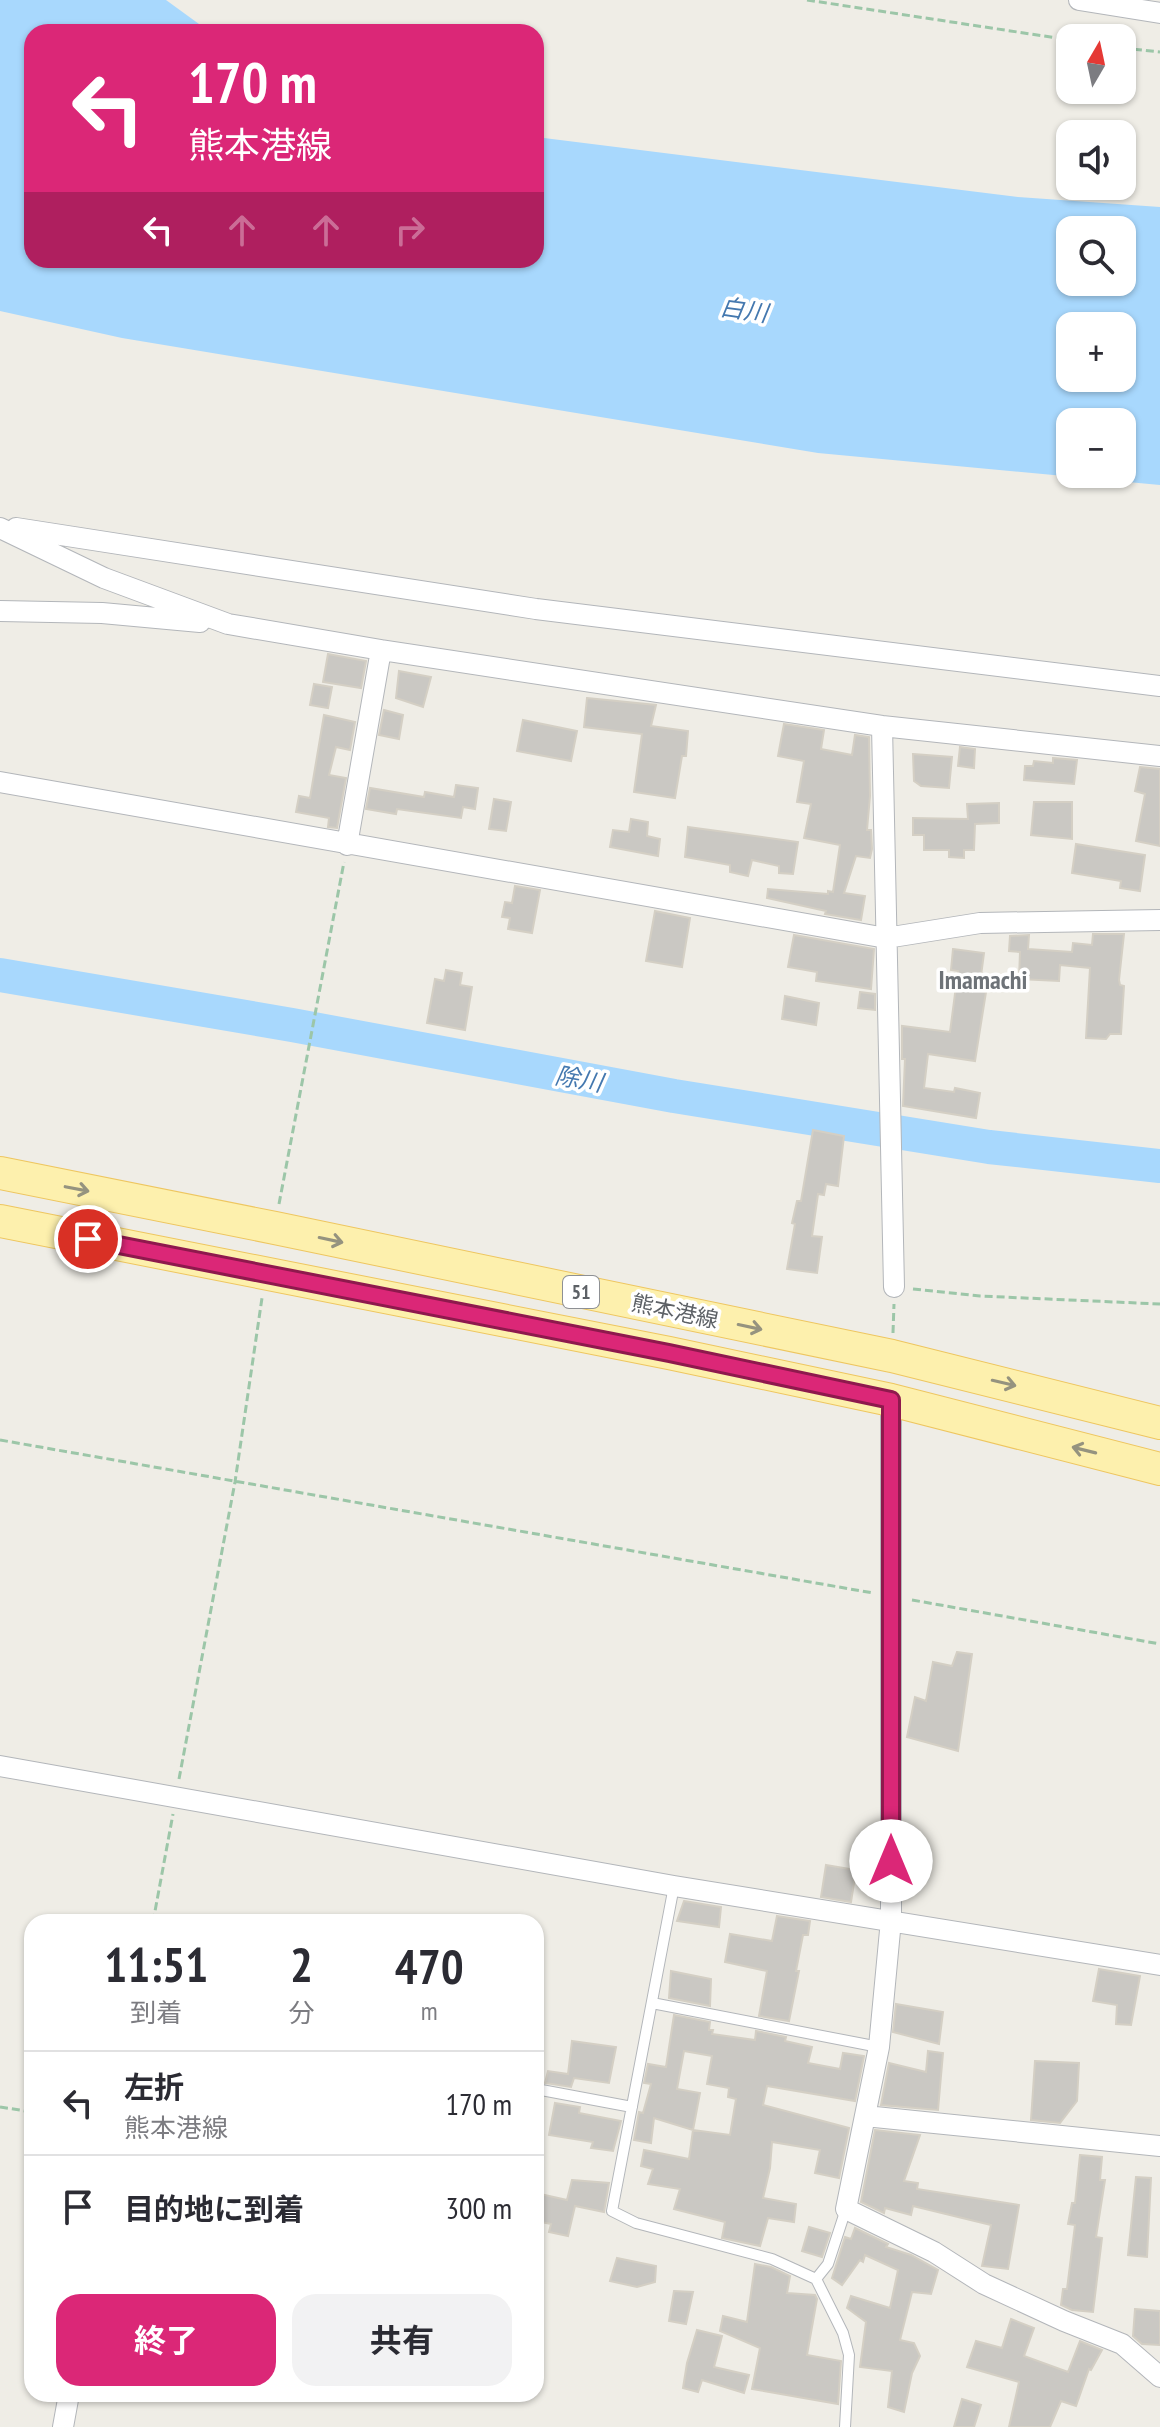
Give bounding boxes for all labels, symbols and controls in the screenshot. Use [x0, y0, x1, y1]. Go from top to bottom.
north arrow [1056, 24, 1136, 104]
map controls [1056, 24, 1136, 488]
text: 170 m [188, 46, 317, 118]
icon: left [56, 56, 160, 160]
button: sound [1056, 120, 1136, 200]
text: 熊本港線 [188, 121, 332, 168]
icon: left [136, 208, 180, 252]
icon: ahead [220, 208, 264, 252]
icon: ahead [304, 208, 348, 252]
icon: right [388, 208, 432, 252]
button: search [1056, 216, 1136, 296]
water label: 白川 [718, 291, 773, 329]
button: + [1056, 312, 1136, 392]
button: − [1056, 408, 1136, 488]
district label: Imamachi [939, 963, 1027, 996]
water label: 除川 [553, 1060, 608, 1099]
one-way arrow [63, 1182, 89, 1197]
pin [54, 1205, 122, 1273]
icon: arrive [66, 1217, 110, 1261]
one-way arrow [318, 1233, 344, 1248]
road number: 51 [563, 1276, 599, 1308]
street label: 熊本港線 [629, 1288, 721, 1334]
one-way arrow [737, 1320, 763, 1335]
one-way arrow [991, 1376, 1017, 1391]
one-way arrow [1072, 1441, 1098, 1456]
position arrow [849, 1819, 933, 1903]
text: 11:51 [104, 1933, 208, 1995]
text: 2 [290, 1933, 313, 1995]
text: 470 [395, 1935, 464, 1997]
text: m [421, 1994, 438, 2027]
text: 到着 [130, 1996, 182, 2029]
text: 分 [288, 1996, 315, 2029]
text: 左折 [124, 2067, 184, 2106]
icon: left [56, 2081, 100, 2125]
text: 170 m [446, 2084, 512, 2123]
text: 熊本港線 [124, 2111, 228, 2144]
icon: arrive [56, 2185, 100, 2229]
text: 300 m [446, 2188, 512, 2227]
text: 目的地に到着 [124, 2189, 304, 2228]
button: 終了 [56, 2294, 276, 2386]
button: 共有 [292, 2294, 512, 2386]

